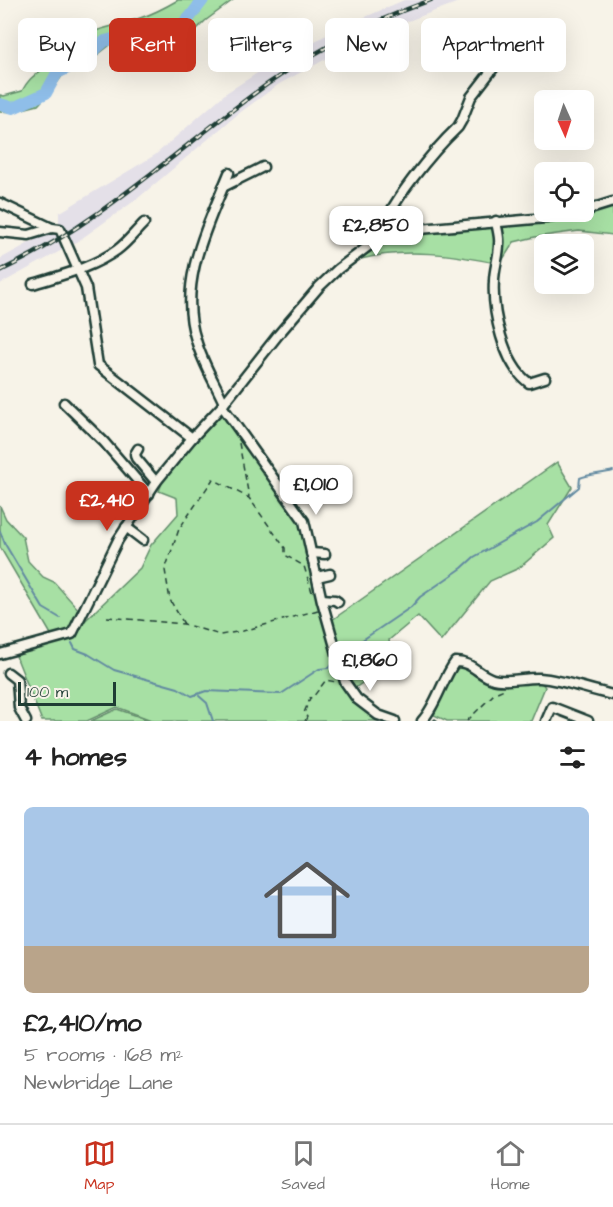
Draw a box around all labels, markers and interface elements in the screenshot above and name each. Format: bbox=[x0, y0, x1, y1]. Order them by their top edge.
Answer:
chip: Buy bbox=[18, 18, 97, 72]
chip: Rent bbox=[109, 18, 196, 72]
chip: Filters bbox=[208, 18, 313, 72]
chip: New bbox=[325, 18, 409, 72]
chip: Apartment bbox=[421, 18, 566, 72]
north arrow bbox=[534, 90, 594, 150]
map controls bbox=[534, 90, 594, 294]
button: locate bbox=[534, 162, 594, 222]
pin: £2,850 bbox=[327, 206, 425, 257]
text: £2,850 bbox=[343, 211, 409, 239]
button: layers bbox=[534, 234, 594, 294]
pin: £1,010 bbox=[267, 465, 365, 516]
text: £1,010 bbox=[294, 470, 338, 498]
pin: £2,410 bbox=[58, 481, 156, 532]
text: £2,410 bbox=[80, 486, 134, 514]
pin: £1,860 bbox=[321, 641, 419, 692]
text: £1,860 bbox=[342, 646, 398, 674]
scale bar bbox=[18, 679, 116, 706]
text: 100 m bbox=[27, 681, 68, 703]
text: 4 homes bbox=[24, 739, 127, 775]
icon: filters bbox=[556, 741, 589, 774]
icon: home bbox=[253, 846, 361, 954]
text: £2,410/mo bbox=[24, 1005, 142, 1041]
text: 5 rooms · 168 m² bbox=[24, 1041, 183, 1069]
text: Newbridge Lane bbox=[24, 1069, 173, 1097]
tab: Map bbox=[83, 1137, 116, 1195]
tab: Saved bbox=[281, 1137, 325, 1195]
tab: Home bbox=[490, 1137, 530, 1195]

